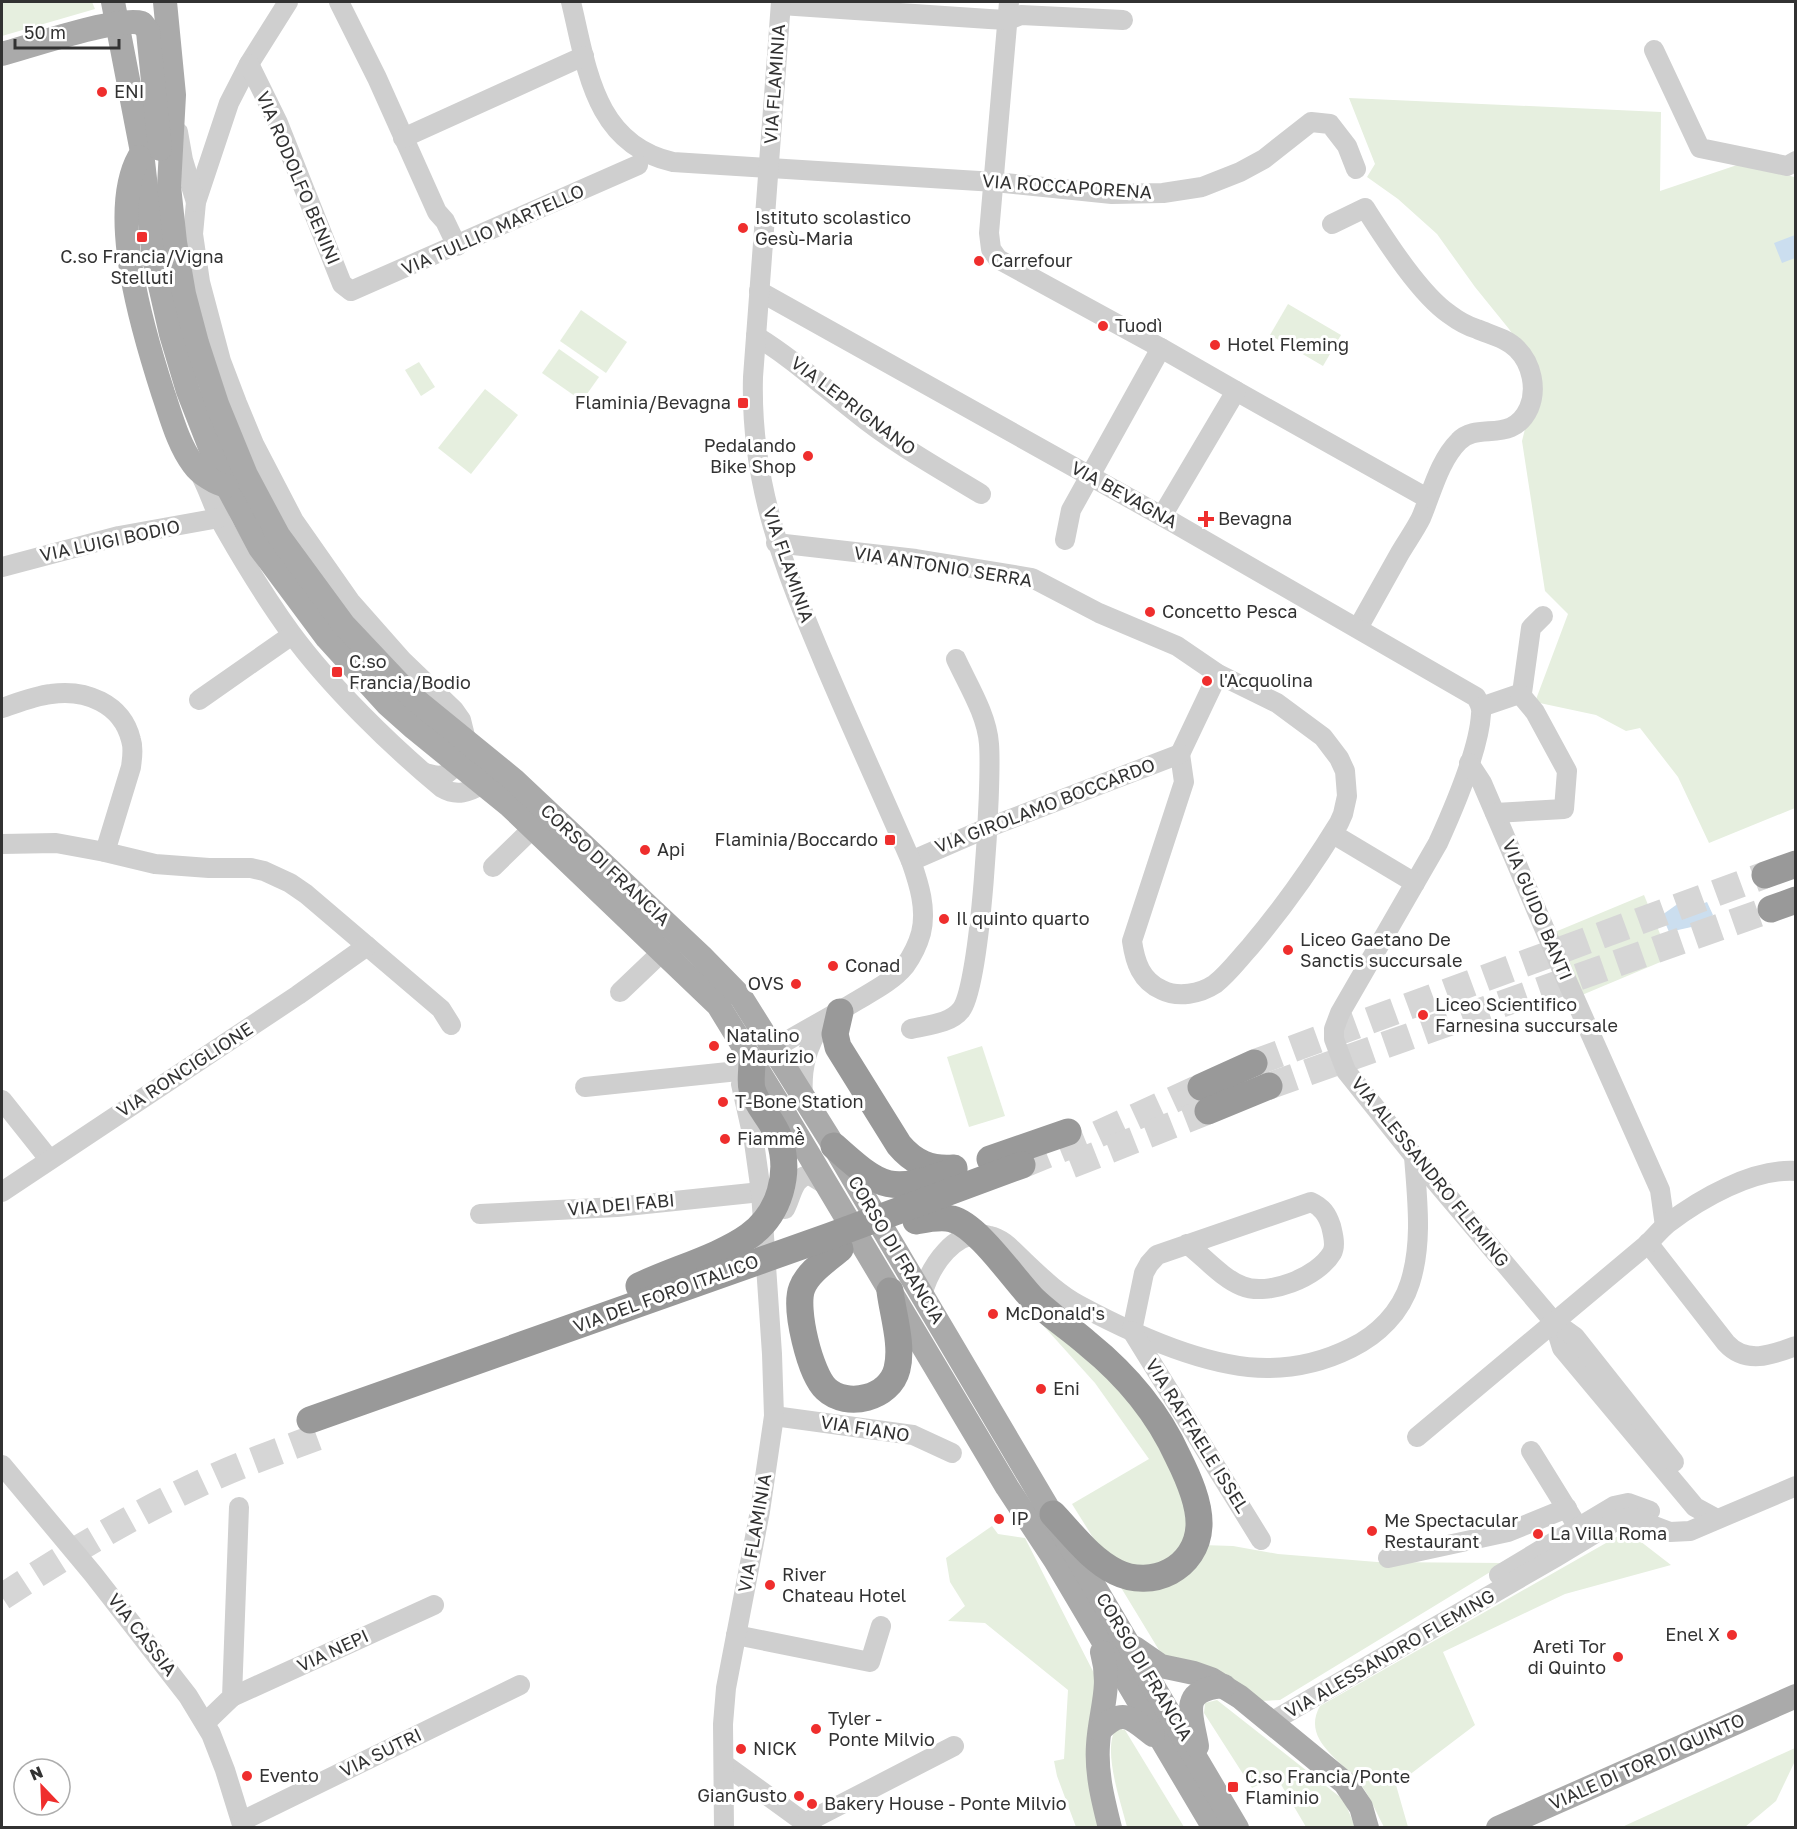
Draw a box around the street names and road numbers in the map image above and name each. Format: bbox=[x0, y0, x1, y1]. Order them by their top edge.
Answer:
street label: VIA FLAMINIA bbox=[759, 23, 789, 145]
street label: VIA RODOLFO BENINI bbox=[252, 88, 345, 268]
street label: VIA ROCCAPORENA bbox=[981, 169, 1153, 203]
street label: VIA TULLIO MARTELLO bbox=[398, 179, 587, 279]
street label: VIA LEPRIGNANO bbox=[787, 351, 920, 459]
street label: VIA BEVAGNA bbox=[1068, 456, 1181, 532]
street label: VIA FLAMINIA bbox=[759, 504, 819, 625]
street label: VIA LUIGI BODIO bbox=[38, 514, 182, 566]
street label: VIA ANTONIO SERRA bbox=[852, 541, 1034, 591]
street label: VIA GIROLAMO BOCCARDO bbox=[931, 753, 1158, 857]
street label: CORSO DI FRANCIA bbox=[537, 799, 675, 930]
street label: VIA GUIDO BANTI bbox=[1498, 836, 1577, 983]
street label: VIA RONCIGLIONE bbox=[112, 1017, 257, 1121]
street label: VIA ALESSANDRO FLEMING bbox=[1347, 1072, 1514, 1271]
street label: CORSO DI FRANCIA bbox=[844, 1172, 950, 1327]
street label: VIA DEI FABI bbox=[566, 1188, 675, 1220]
street label: VIA DEL FORO ITALICO bbox=[570, 1249, 761, 1337]
street label: VIA RAFFAELE ISSEL bbox=[1141, 1354, 1254, 1517]
street label: VIA FIANO bbox=[819, 1410, 911, 1446]
street label: VIA FLAMINIA bbox=[733, 1472, 775, 1594]
street label: VIA ALESSANDRO FLEMING bbox=[1281, 1584, 1498, 1722]
street label: VIA CASSIA bbox=[104, 1589, 182, 1680]
street label: CORSO DI FRANCIA bbox=[1092, 1589, 1198, 1744]
street label: VIA NEPI bbox=[293, 1624, 372, 1676]
street label: VIALE DI TOR DI QUINTO bbox=[1545, 1708, 1748, 1814]
street label: VIA SUTRI bbox=[336, 1723, 425, 1781]

